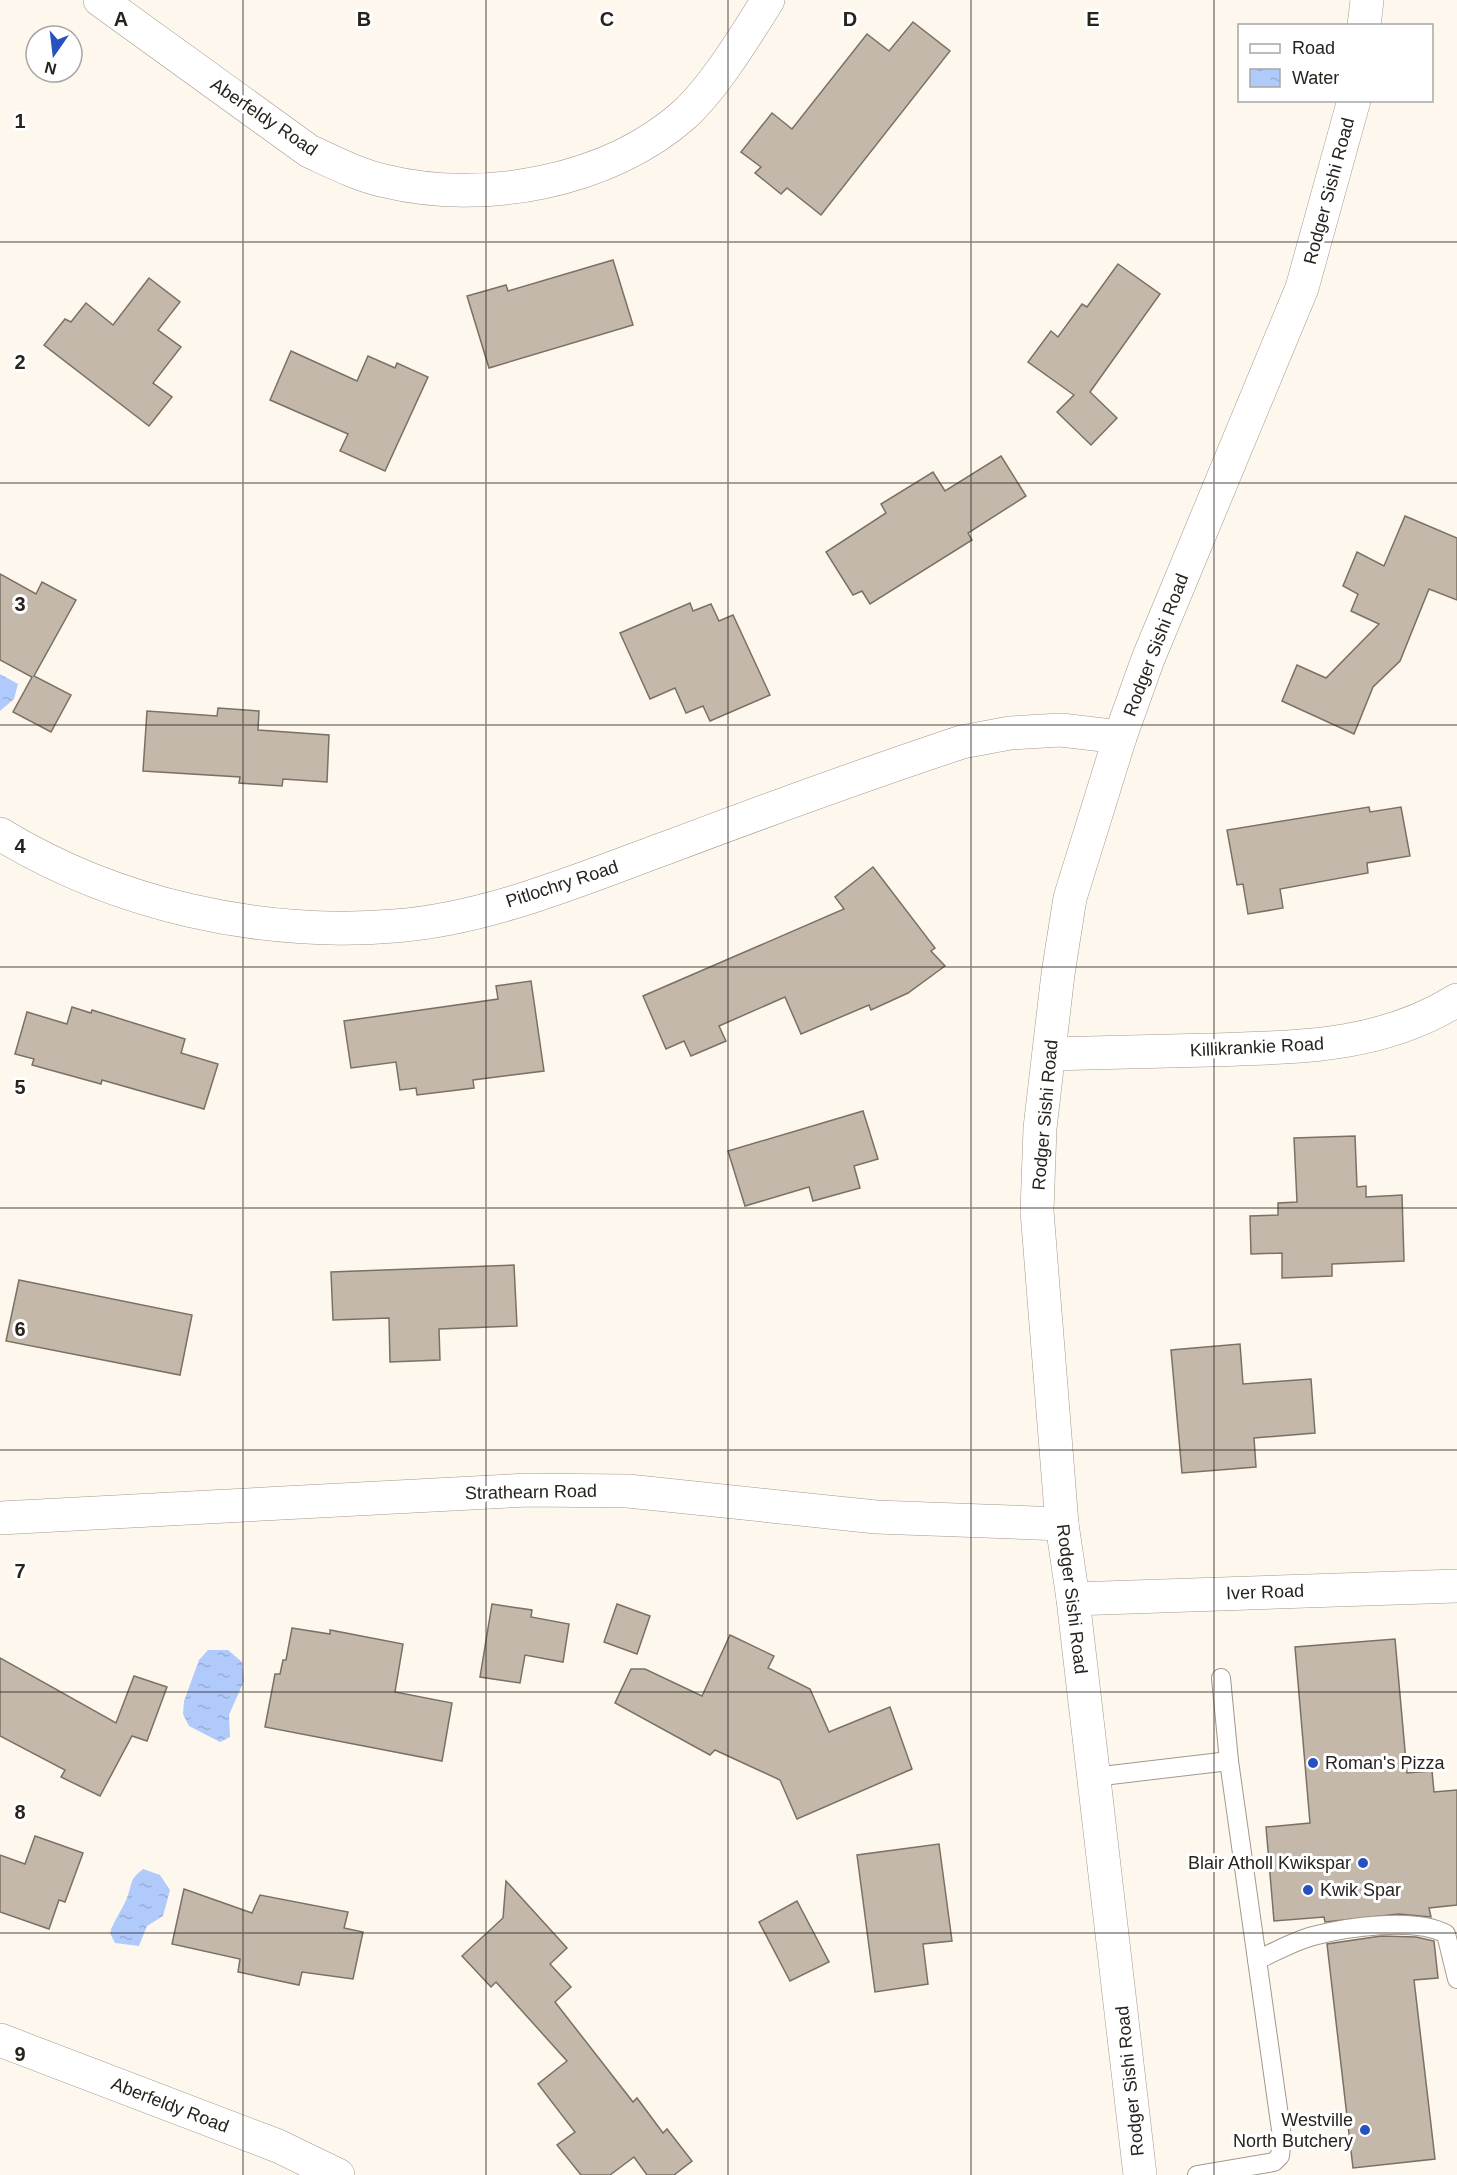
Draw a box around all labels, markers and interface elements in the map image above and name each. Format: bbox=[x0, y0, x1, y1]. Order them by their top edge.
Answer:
text: A bbox=[114, 8, 128, 30]
text: B bbox=[357, 8, 371, 30]
text: C bbox=[600, 8, 614, 30]
text: D bbox=[843, 8, 857, 30]
text: E bbox=[1086, 8, 1100, 30]
north arrow bbox=[24, 24, 84, 84]
legend bbox=[1238, 24, 1433, 102]
text: Road bbox=[1292, 38, 1335, 58]
text: N bbox=[43, 58, 58, 78]
text: Water bbox=[1292, 68, 1339, 88]
street label: Aberfeldy Road bbox=[207, 74, 321, 160]
text: 1 bbox=[14, 110, 26, 132]
street label: Rodger Sishi Road bbox=[1300, 115, 1358, 267]
text: 2 bbox=[14, 351, 26, 373]
street label: Rodger Sishi Road bbox=[1120, 571, 1192, 719]
text: 3 bbox=[14, 593, 26, 615]
text: 4 bbox=[14, 835, 26, 857]
street label: Pitlochry Road bbox=[503, 856, 621, 912]
street label: Killikrankie Road bbox=[1190, 1034, 1324, 1060]
street label: Rodger Sishi Road bbox=[1028, 1039, 1062, 1191]
text: 5 bbox=[14, 1076, 26, 1098]
text: 6 bbox=[14, 1318, 26, 1340]
street label: Strathearn Road bbox=[465, 1481, 597, 1503]
street label: Rodger Sishi Road bbox=[1053, 1523, 1091, 1675]
text: 7 bbox=[14, 1560, 26, 1582]
street label: Iver Road bbox=[1226, 1581, 1304, 1603]
place label: Roman's Pizza bbox=[1325, 1753, 1445, 1773]
marker: Roman's Pizza bbox=[1306, 1756, 1320, 1770]
text: 8 bbox=[14, 1801, 26, 1823]
place label: Blair Atholl Kwikspar bbox=[1188, 1853, 1351, 1873]
marker: Blair Atholl Kwikspar bbox=[1356, 1856, 1370, 1870]
place label: Kwik Spar bbox=[1320, 1880, 1401, 1900]
marker: Kwik Spar bbox=[1301, 1883, 1315, 1897]
street label: Rodger Sishi Road bbox=[1112, 2005, 1148, 2157]
text: 9 bbox=[14, 2043, 26, 2065]
street label: Aberfeldy Road bbox=[108, 2073, 232, 2137]
place label: Westville North Butchery bbox=[1233, 2110, 1353, 2151]
marker: Westville North Butchery bbox=[1358, 2123, 1372, 2137]

